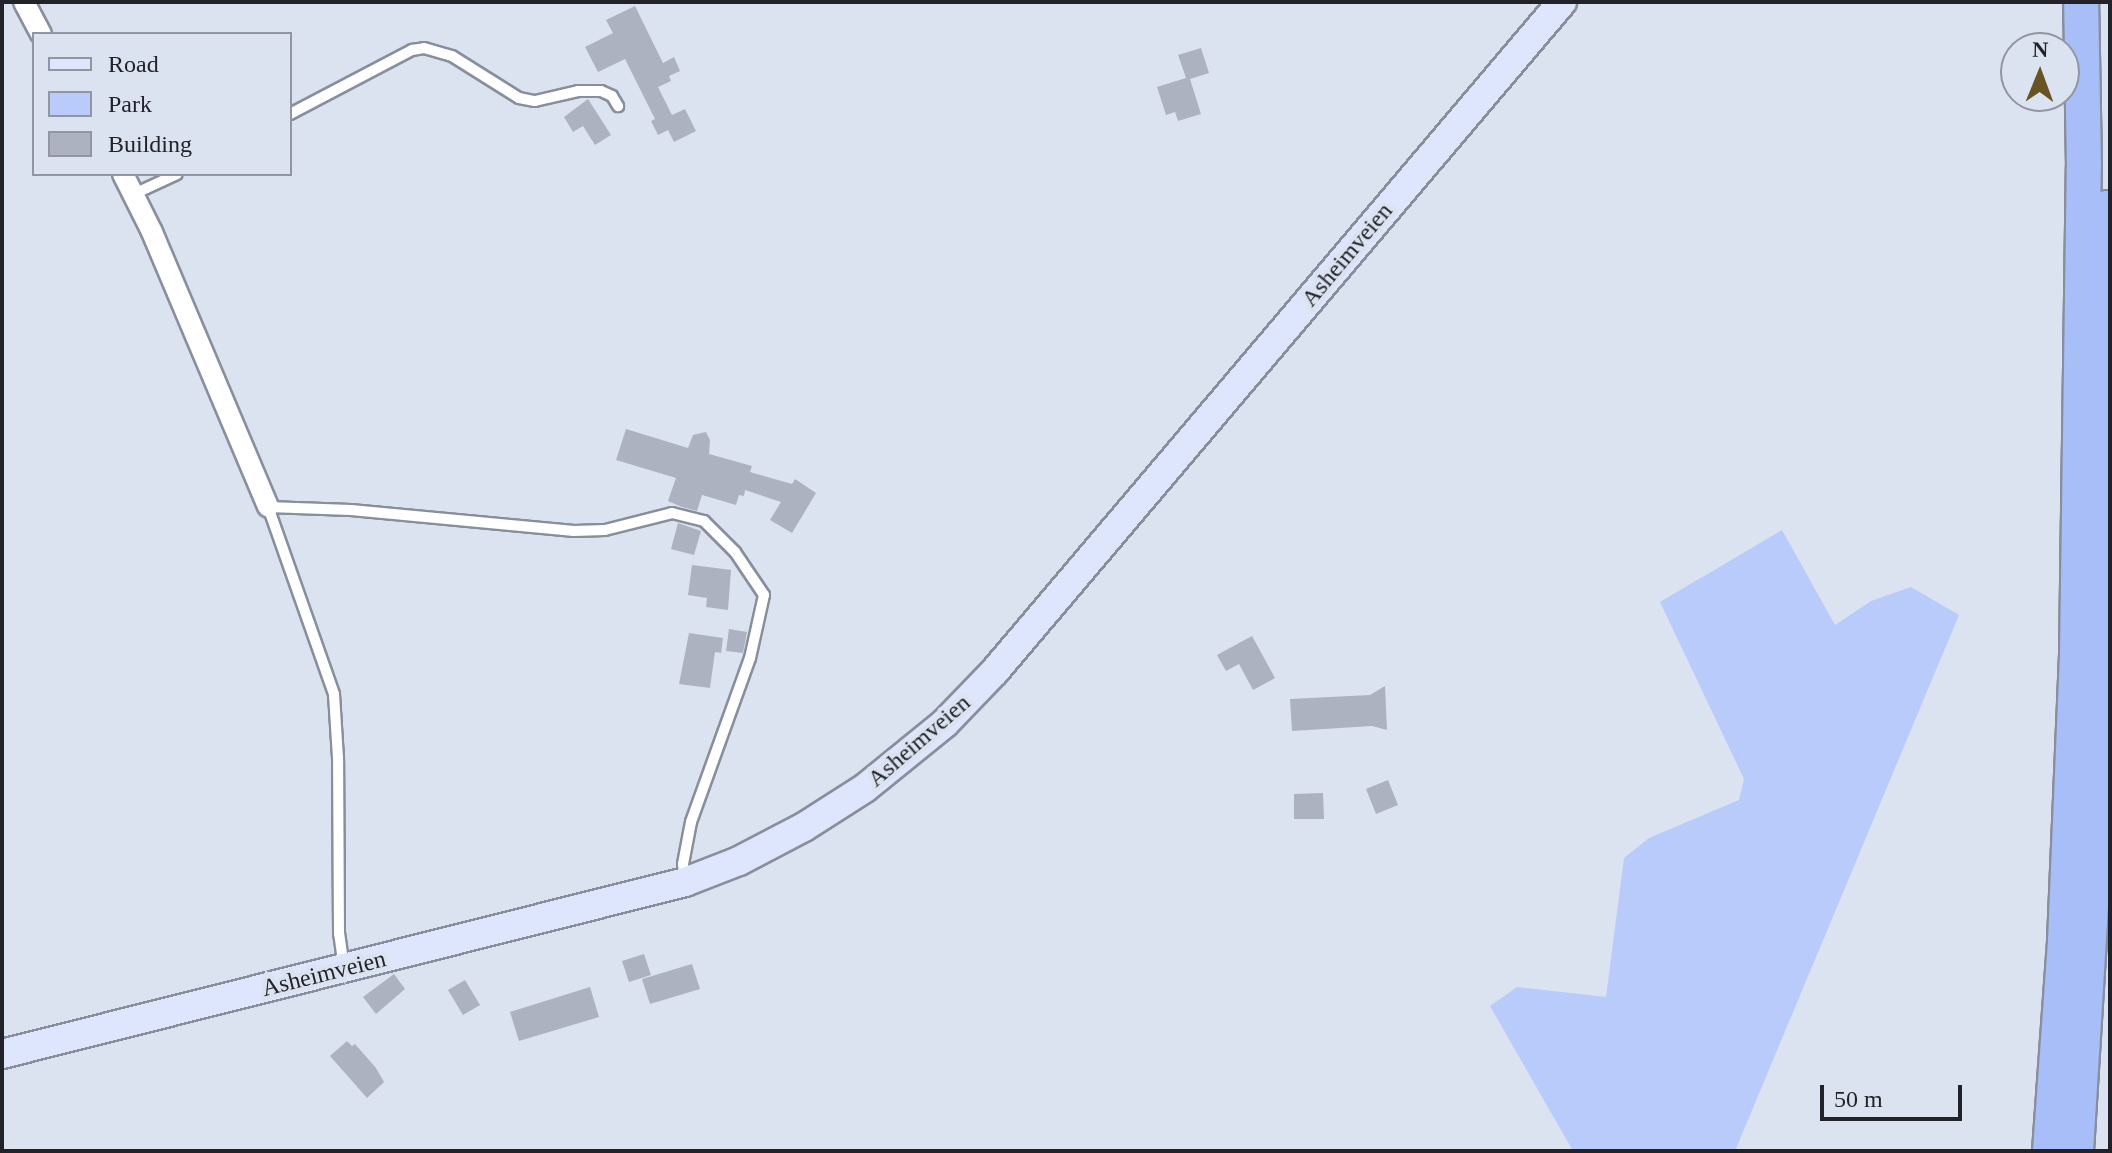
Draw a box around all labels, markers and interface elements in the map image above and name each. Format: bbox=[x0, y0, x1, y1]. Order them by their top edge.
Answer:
legend bbox=[32, 32, 292, 176]
north arrow bbox=[2000, 32, 2080, 112]
text: N bbox=[2032, 37, 2049, 62]
text: Road bbox=[108, 51, 159, 77]
text: Park bbox=[108, 91, 152, 117]
text: Building bbox=[108, 131, 192, 157]
street label: Asheimveien bbox=[1295, 197, 1399, 313]
street label: Asheimveien bbox=[862, 689, 976, 793]
street label: Asheimveien bbox=[259, 945, 389, 1003]
scale bar bbox=[1824, 1069, 1966, 1119]
text: 50 m bbox=[1834, 1086, 1883, 1112]

